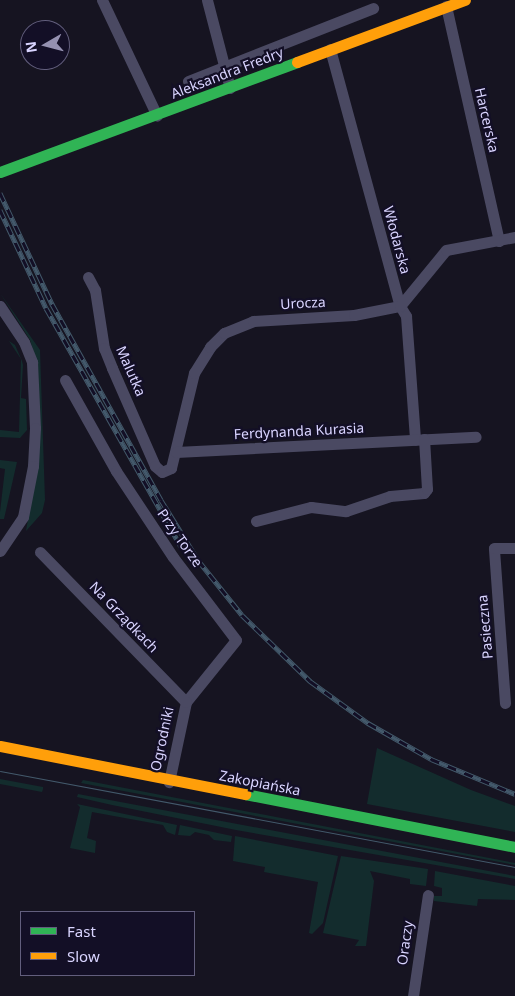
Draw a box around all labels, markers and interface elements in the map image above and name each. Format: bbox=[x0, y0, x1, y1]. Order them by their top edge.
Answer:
north arrow bbox=[20, 20, 70, 70]
text: N bbox=[20, 40, 41, 54]
street label: Aleksandra Fredry bbox=[168, 44, 286, 102]
street label: Harcerska bbox=[471, 86, 503, 154]
street label: Włodarska bbox=[380, 204, 414, 276]
street label: Urocza bbox=[280, 293, 326, 313]
street label: Malutka bbox=[113, 343, 149, 399]
street label: Ferdynanda Kurasia bbox=[233, 419, 365, 443]
street label: Przy Torze bbox=[154, 506, 206, 570]
street label: Na Grządkach bbox=[86, 578, 162, 656]
street label: Pasieczna bbox=[474, 594, 496, 660]
street label: Ogrodniki bbox=[147, 705, 177, 773]
street label: Zakopiańska bbox=[218, 767, 302, 799]
legend bbox=[20, 911, 195, 976]
street label: Oraczy bbox=[394, 920, 416, 966]
text: Fast bbox=[67, 921, 96, 941]
text: Slow bbox=[67, 946, 100, 966]

